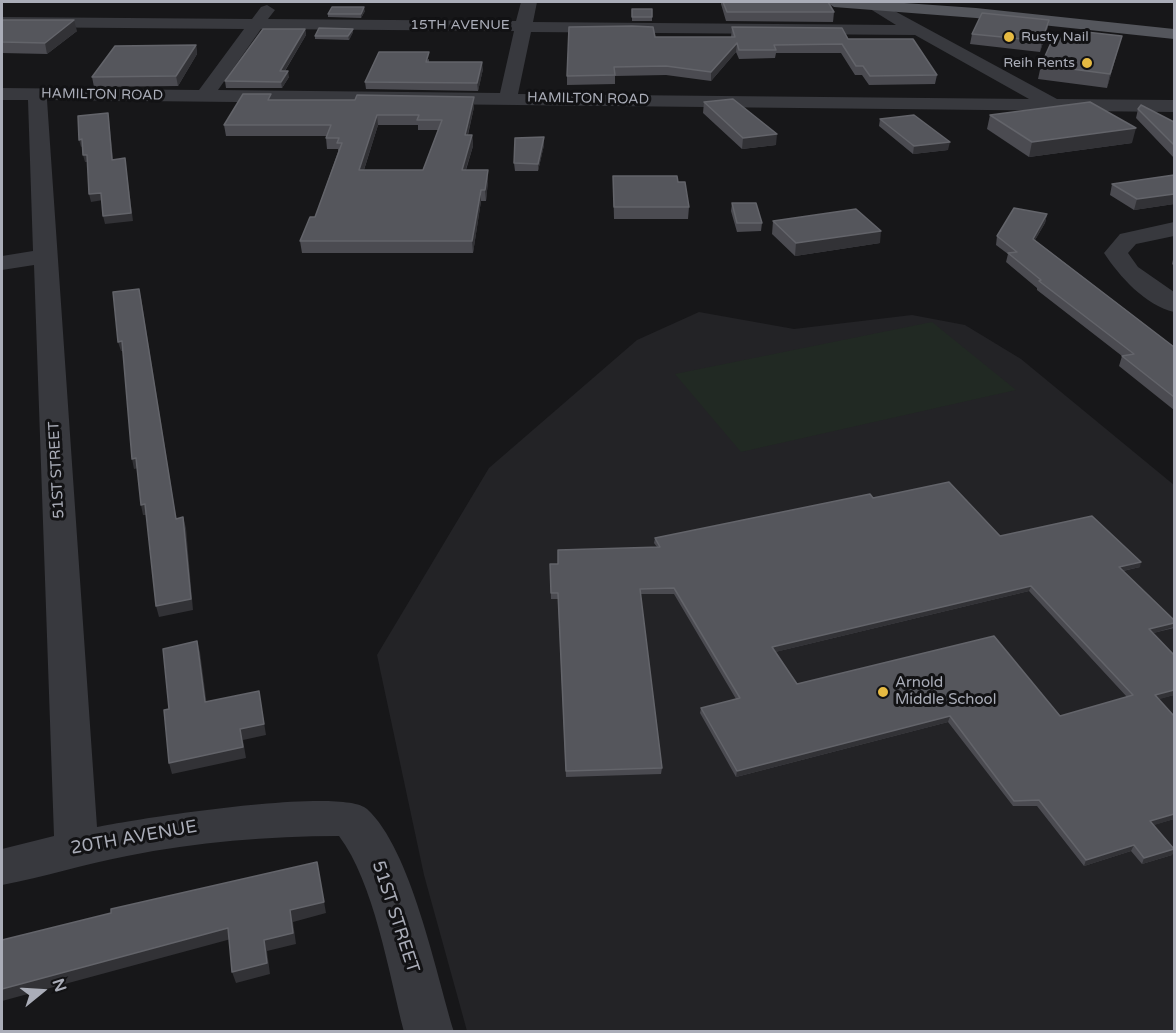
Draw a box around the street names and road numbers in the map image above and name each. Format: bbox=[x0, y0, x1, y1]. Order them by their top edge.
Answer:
street label: 15TH AVENUE bbox=[410, 17, 510, 33]
street label: HAMILTON ROAD bbox=[41, 86, 163, 104]
street label: HAMILTON ROAD bbox=[527, 90, 649, 108]
street label: 51ST STREET bbox=[45, 421, 69, 519]
street label: 20TH AVENUE bbox=[69, 816, 199, 860]
street label: 51ST STREET bbox=[367, 858, 423, 976]

